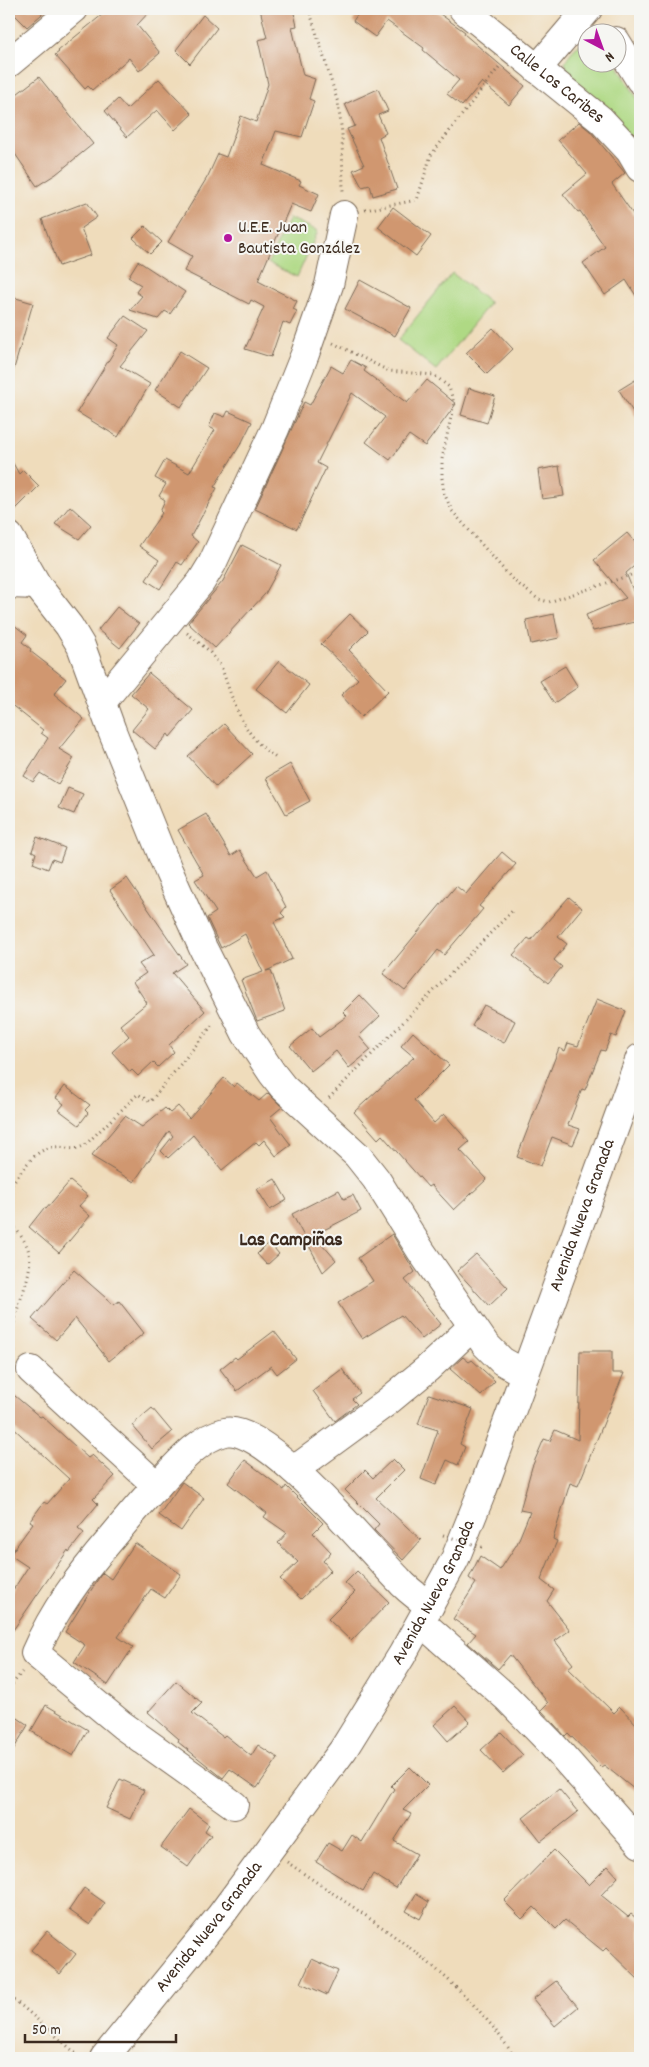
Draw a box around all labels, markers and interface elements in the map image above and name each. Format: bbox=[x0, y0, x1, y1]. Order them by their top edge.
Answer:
north arrow bbox=[576, 22, 626, 72]
street label: Calle Los Caribes bbox=[504, 38, 609, 130]
text: N bbox=[600, 46, 618, 66]
place label: U.E.E. Juan Bautista González bbox=[238, 216, 360, 262]
marker: U.E.E. Juan Bautista González bbox=[222, 232, 234, 244]
street label: Avenida Nueva Granada bbox=[543, 1135, 622, 1295]
district label: Las Campiñas bbox=[239, 1227, 343, 1255]
street label: Avenida Nueva Granada bbox=[386, 1516, 482, 1670]
street label: Avenida Nueva Granada bbox=[150, 1856, 269, 1998]
scale bar bbox=[25, 2012, 176, 2044]
text: 50 m bbox=[32, 2020, 61, 2042]

